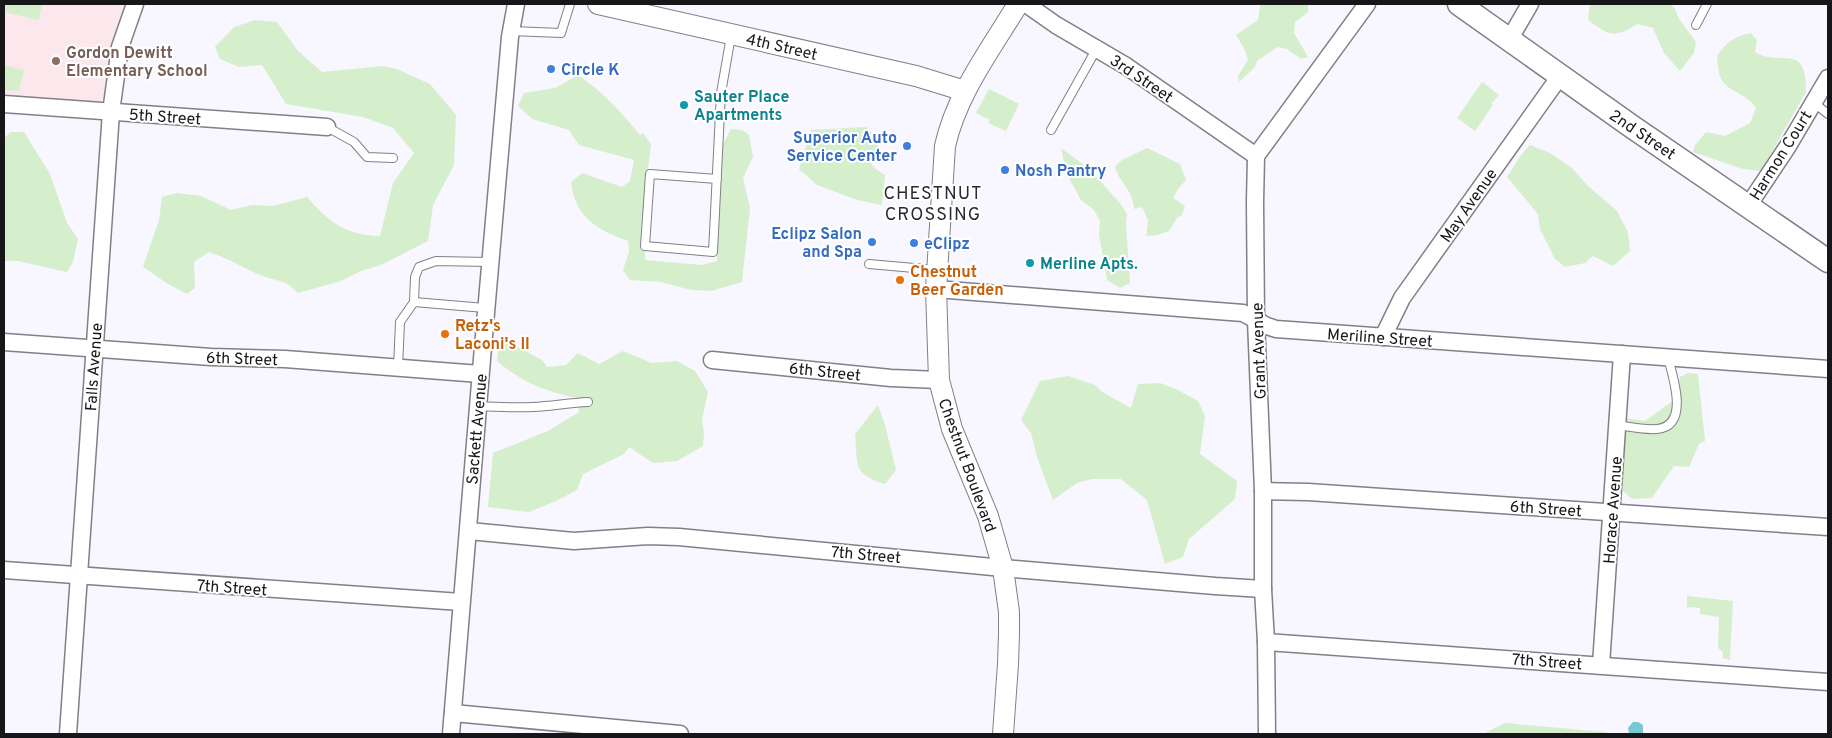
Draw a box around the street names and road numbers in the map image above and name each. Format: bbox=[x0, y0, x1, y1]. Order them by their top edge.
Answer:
street label: 4th Street bbox=[744, 30, 819, 66]
street label: 3rd Street bbox=[1105, 51, 1176, 108]
street label: 5th Street bbox=[128, 105, 202, 130]
street label: 2nd Street bbox=[1605, 106, 1679, 165]
street label: Harmon Court bbox=[1746, 108, 1817, 205]
street label: May Avenue bbox=[1437, 165, 1502, 247]
street label: Grant Avenue bbox=[1248, 302, 1272, 400]
street label: Falls Avenue bbox=[82, 322, 108, 412]
street label: Meriline Street bbox=[1326, 325, 1433, 353]
street label: 6th Street bbox=[206, 349, 278, 371]
street label: 6th Street bbox=[788, 359, 862, 387]
street label: Sackett Avenue bbox=[463, 373, 493, 485]
street label: Chestnut Boulevard bbox=[933, 396, 1000, 535]
street label: Horace Avenue bbox=[1600, 456, 1628, 565]
street label: 6th Street bbox=[1509, 498, 1583, 522]
street label: 7th Street bbox=[830, 543, 902, 569]
street label: 7th Street bbox=[196, 577, 268, 601]
street label: 7th Street bbox=[1511, 651, 1583, 675]

